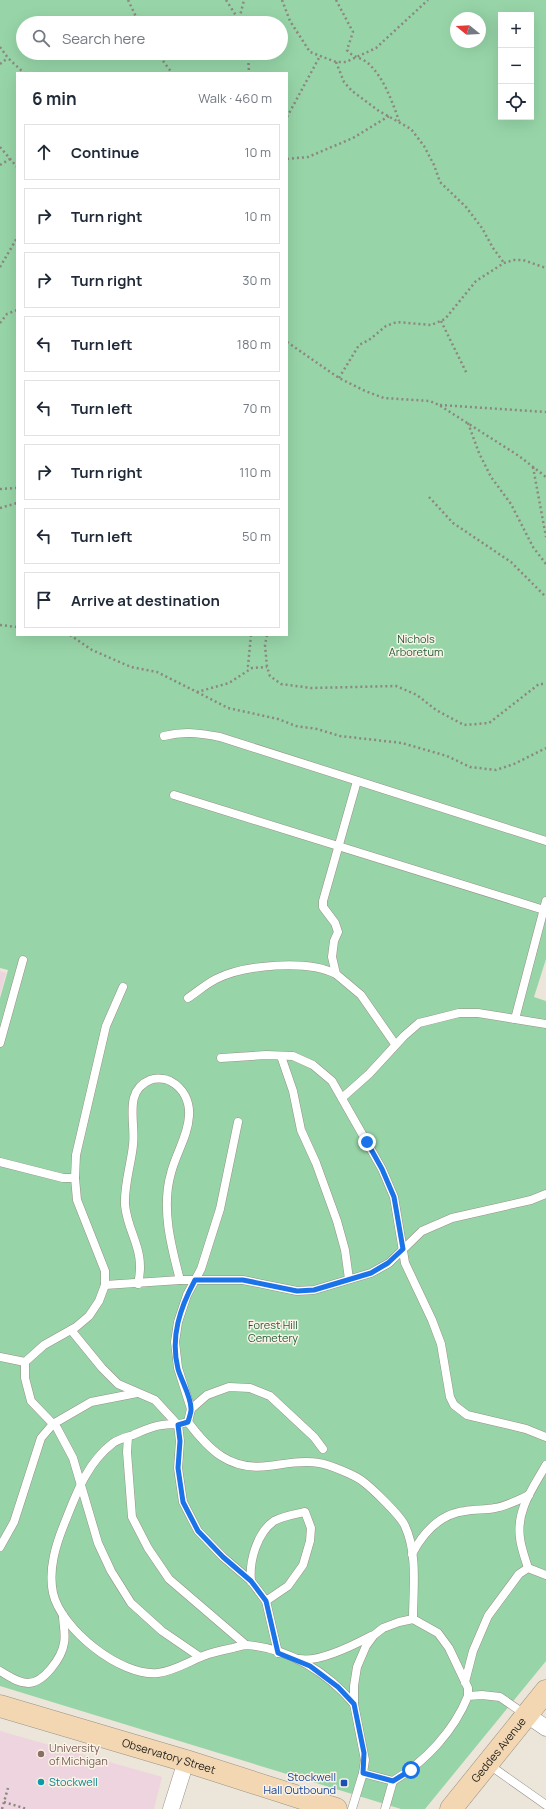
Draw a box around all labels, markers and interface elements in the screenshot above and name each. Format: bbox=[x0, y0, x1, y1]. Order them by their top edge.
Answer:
north arrow bbox=[450, 12, 486, 48]
map controls bbox=[498, 12, 534, 120]
button: + bbox=[498, 12, 534, 48]
search box bbox=[16, 16, 288, 60]
icon: search bbox=[30, 27, 52, 49]
text: Search here bbox=[62, 28, 145, 49]
button: − bbox=[498, 48, 534, 84]
button: locate bbox=[498, 84, 534, 120]
text: 6 min bbox=[32, 87, 77, 110]
text: Walk · 460 m bbox=[198, 89, 272, 107]
icon: ahead bbox=[33, 141, 55, 163]
text: Continue bbox=[71, 142, 139, 163]
text: 10 m bbox=[244, 143, 271, 161]
icon: right bbox=[33, 205, 55, 227]
text: Turn right bbox=[71, 206, 142, 227]
text: 10 m bbox=[244, 207, 271, 225]
icon: right bbox=[33, 269, 55, 291]
text: Turn right bbox=[71, 270, 142, 291]
text: 30 m bbox=[242, 271, 271, 289]
icon: left bbox=[33, 333, 55, 355]
text: Turn left bbox=[71, 334, 133, 355]
text: 180 m bbox=[237, 335, 271, 353]
icon: left bbox=[33, 397, 55, 419]
text: Turn left bbox=[71, 398, 133, 419]
text: 70 m bbox=[243, 399, 271, 417]
icon: right bbox=[33, 461, 55, 483]
text: Turn right bbox=[71, 462, 142, 483]
text: 110 m bbox=[239, 463, 271, 481]
icon: left bbox=[33, 525, 55, 547]
text: Turn left bbox=[71, 526, 133, 547]
text: 50 m bbox=[242, 527, 271, 545]
icon: arrive bbox=[33, 589, 55, 611]
text: Arrive at destination bbox=[71, 590, 220, 611]
park label: Nichols Arboretum bbox=[389, 631, 443, 659]
route end bbox=[358, 1133, 376, 1151]
park label: Forest Hill Cemetery bbox=[248, 1317, 298, 1345]
street label: Geddes Avenue bbox=[468, 1713, 529, 1785]
street label: Observatory Street bbox=[120, 1734, 218, 1777]
place label: University of Michigan bbox=[49, 1740, 108, 1768]
marker: University of Michigan bbox=[36, 1749, 46, 1759]
route start bbox=[402, 1761, 420, 1779]
place label: Stockwell Hall Outbound bbox=[264, 1769, 336, 1797]
place label: Stockwell bbox=[49, 1774, 98, 1789]
marker: Stockwell bbox=[36, 1777, 46, 1787]
marker: Stockwell Hall Outbound bbox=[339, 1778, 349, 1788]

